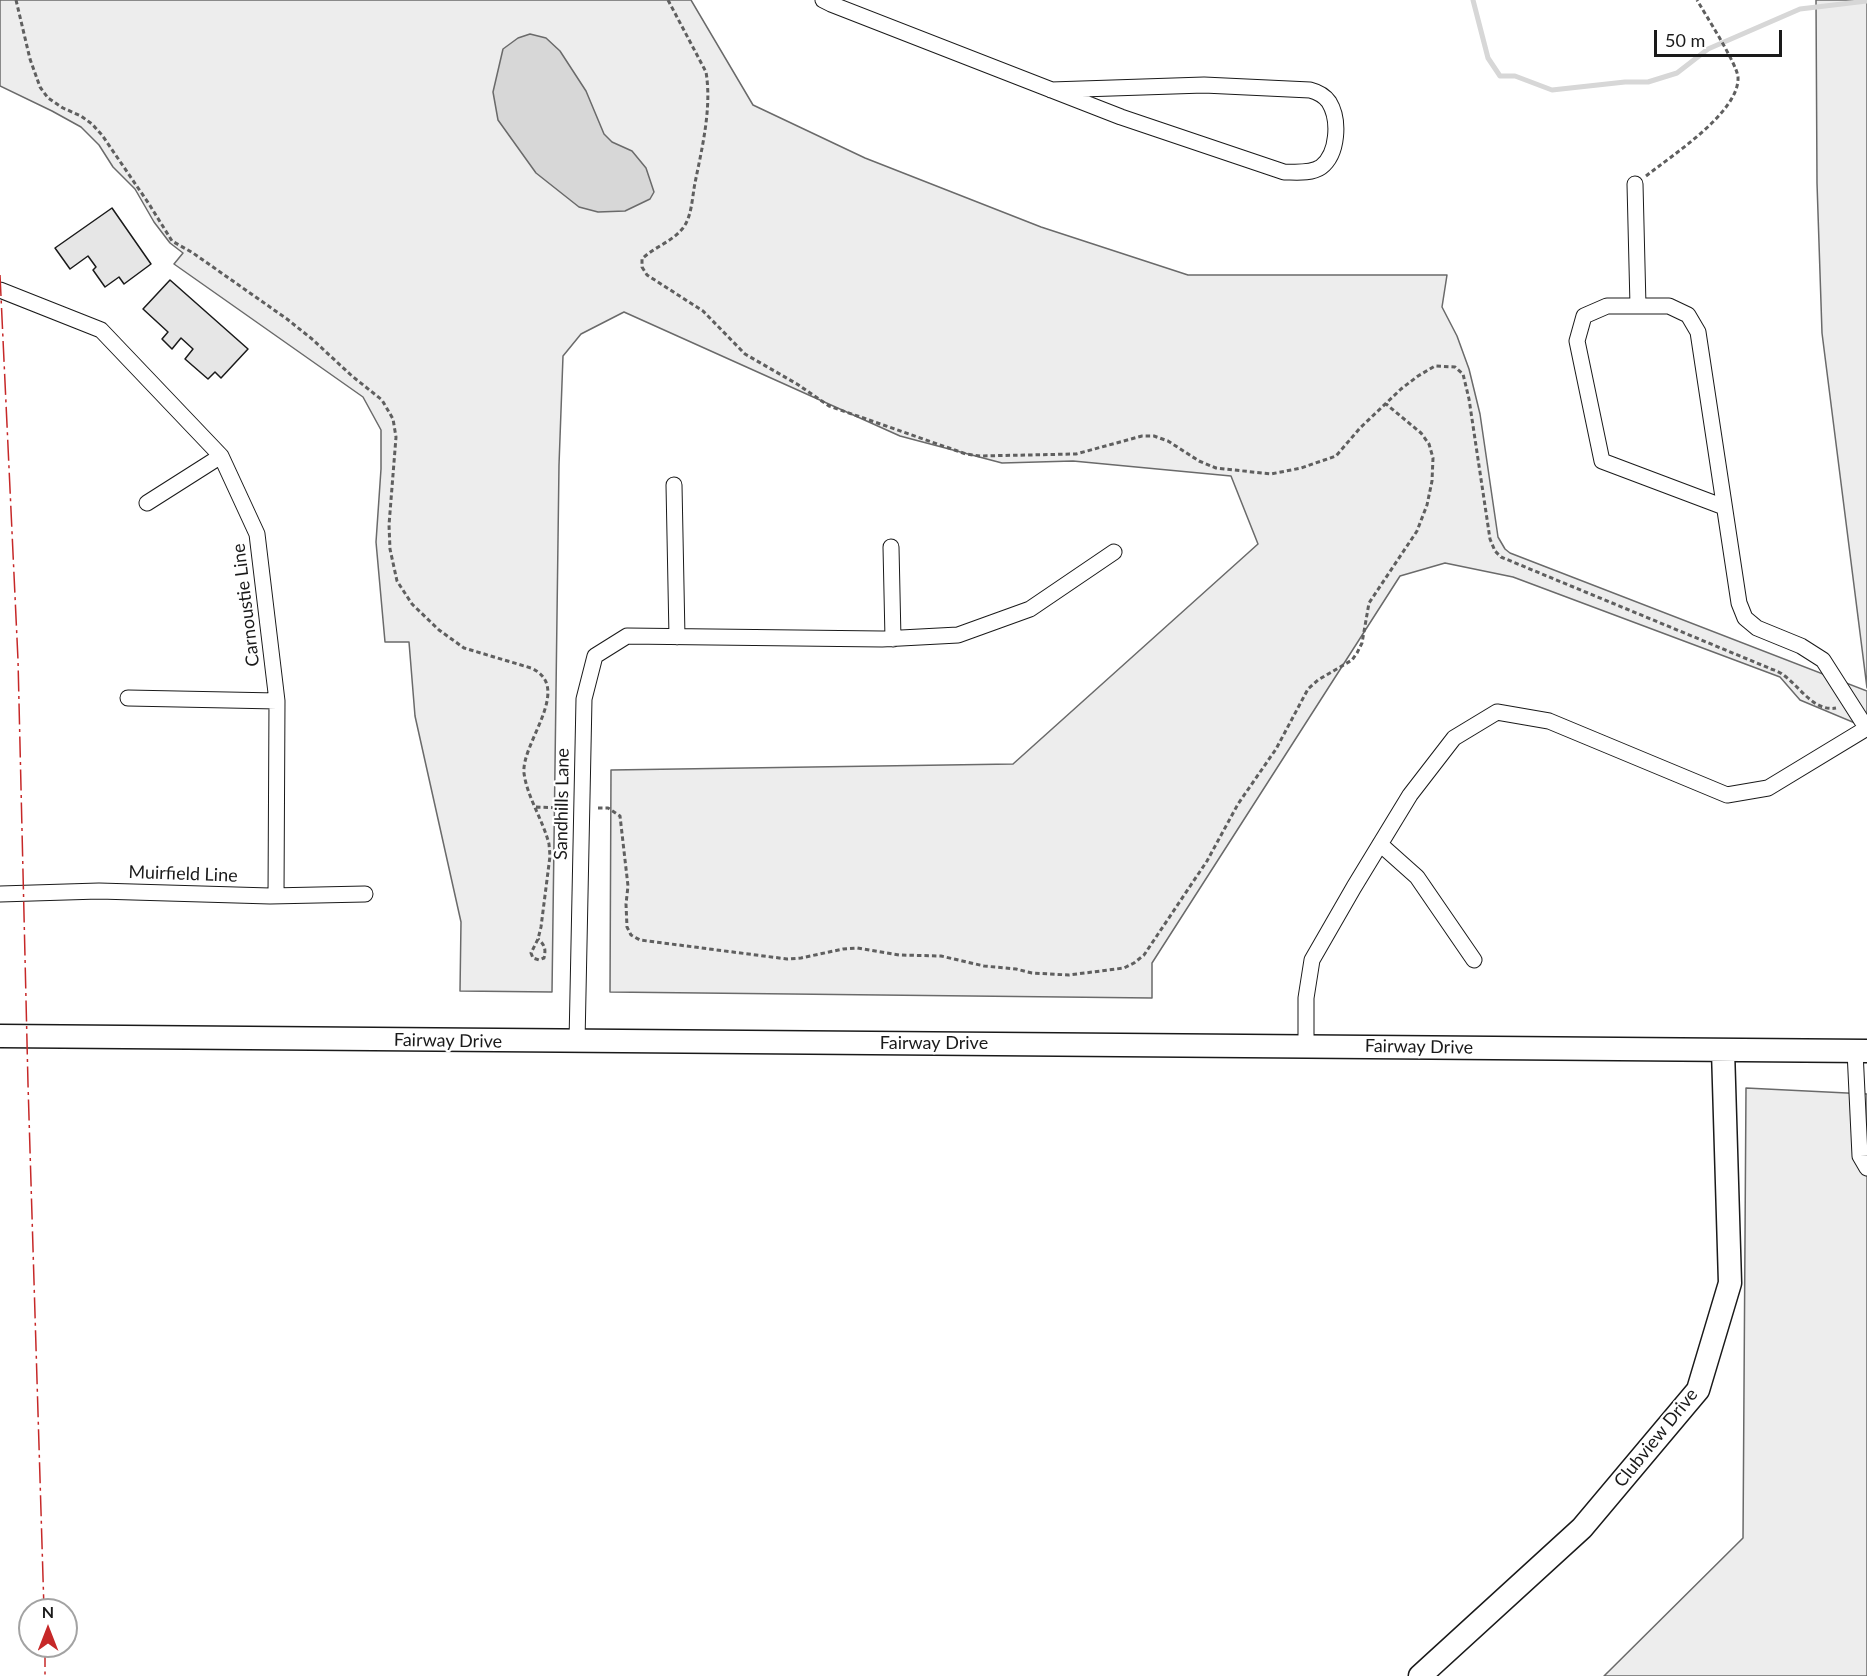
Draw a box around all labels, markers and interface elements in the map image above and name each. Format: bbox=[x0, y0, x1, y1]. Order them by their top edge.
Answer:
scale bar bbox=[1657, 18, 1784, 56]
text: 50 m bbox=[1665, 29, 1705, 51]
street label: Carnoustie Line bbox=[228, 542, 264, 668]
street label: Sandhills Lane bbox=[550, 748, 574, 860]
street label: Muirfield Line bbox=[128, 861, 238, 887]
street label: Fairway Drive bbox=[394, 1029, 502, 1053]
street label: Fairway Drive bbox=[880, 1032, 988, 1054]
street label: Fairway Drive bbox=[1365, 1035, 1473, 1059]
street label: Clubview Drive bbox=[1610, 1384, 1702, 1492]
north arrow bbox=[18, 1598, 78, 1658]
text: N bbox=[42, 1602, 54, 1621]

